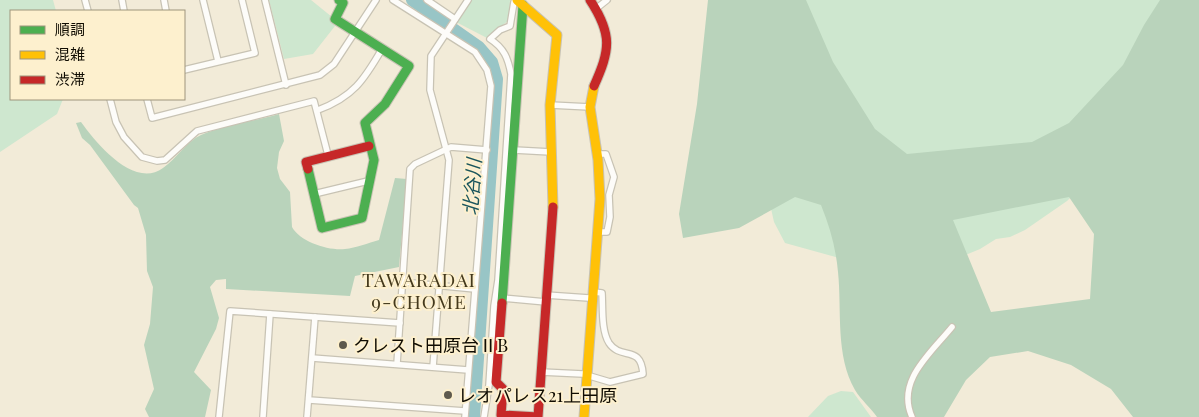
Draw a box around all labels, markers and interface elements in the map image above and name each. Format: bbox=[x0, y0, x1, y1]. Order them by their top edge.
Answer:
legend bbox=[10, 10, 185, 100]
text: 順調 bbox=[55, 19, 85, 39]
text: 混雑 bbox=[55, 44, 85, 64]
text: 渋滞 bbox=[55, 69, 85, 89]
water label: 北谷川 bbox=[456, 156, 486, 216]
district label: TAWARADAI 9-CHOME bbox=[362, 266, 476, 314]
place label: クレスト田原台ⅡB bbox=[353, 333, 508, 357]
marker: クレスト田原台ⅡB bbox=[337, 339, 349, 351]
place label: レオパレス21上田原 bbox=[458, 383, 617, 407]
marker: レオパレス21上田原 bbox=[442, 389, 454, 401]

